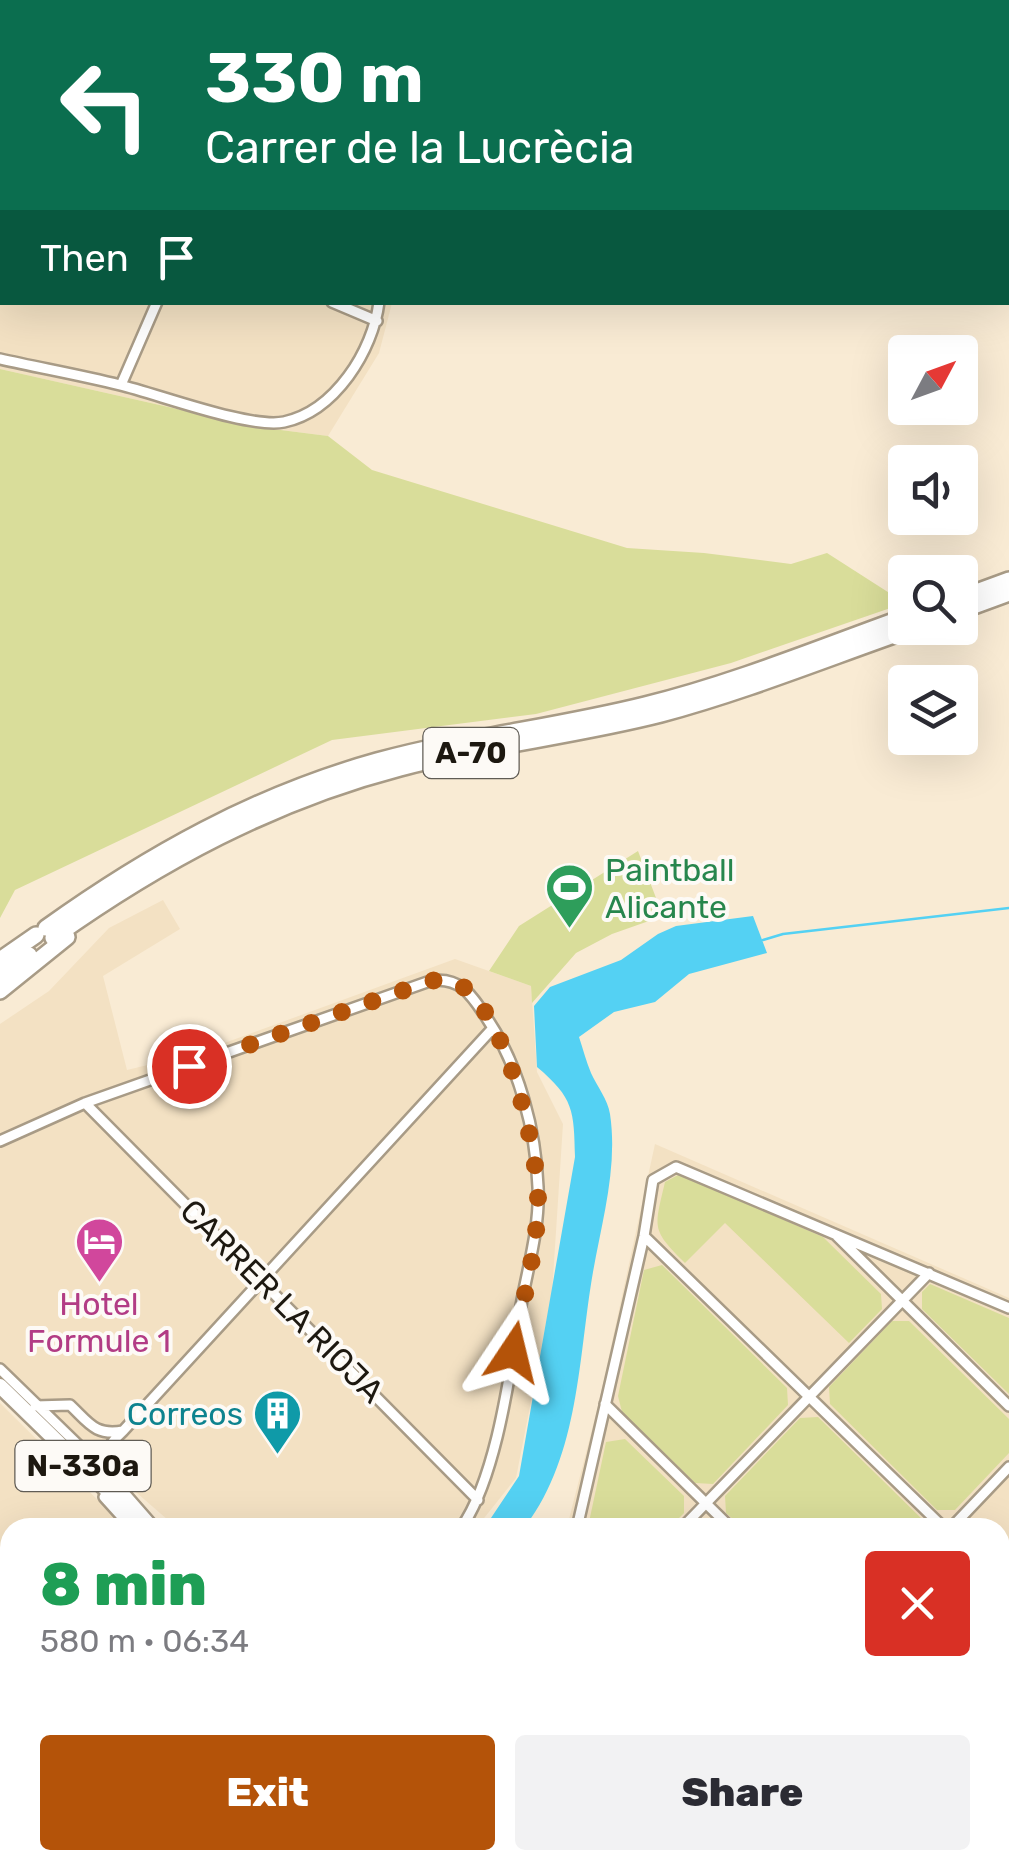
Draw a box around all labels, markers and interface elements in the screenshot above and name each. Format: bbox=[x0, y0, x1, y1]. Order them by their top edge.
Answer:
text: 330 m bbox=[205, 37, 424, 120]
icon: left bbox=[40, 40, 170, 170]
text: Carrer de la Lucrècia bbox=[205, 121, 635, 174]
icon: arrive bbox=[149, 230, 204, 285]
text: Then bbox=[40, 235, 129, 281]
north arrow bbox=[888, 335, 978, 425]
map controls bbox=[888, 335, 978, 755]
button: sound bbox=[888, 445, 978, 535]
button: search bbox=[888, 555, 978, 645]
button: layers bbox=[888, 665, 978, 755]
road number: A-70 bbox=[424, 728, 518, 778]
place label: Paintball Alicante bbox=[605, 851, 735, 926]
sports icon: Paintball Alicante bbox=[544, 862, 596, 930]
pin bbox=[147, 1024, 232, 1109]
icon: arrive bbox=[162, 1039, 217, 1094]
street label: CARRER LA RIOJA bbox=[172, 1191, 392, 1411]
hotel icon: Hotel Formule 1 bbox=[73, 1216, 125, 1284]
place label: Hotel Formule 1 bbox=[27, 1285, 171, 1360]
position arrow bbox=[461, 1300, 565, 1404]
building icon: Correos bbox=[252, 1388, 304, 1456]
place label: Correos bbox=[127, 1395, 243, 1433]
road number: N-330a bbox=[16, 1441, 150, 1491]
text: 8 min bbox=[40, 1549, 207, 1620]
button: close bbox=[865, 1551, 970, 1656]
text: 580 m · 06:34 bbox=[40, 1622, 249, 1660]
button: Exit bbox=[40, 1735, 495, 1850]
button: Share bbox=[515, 1735, 970, 1850]

